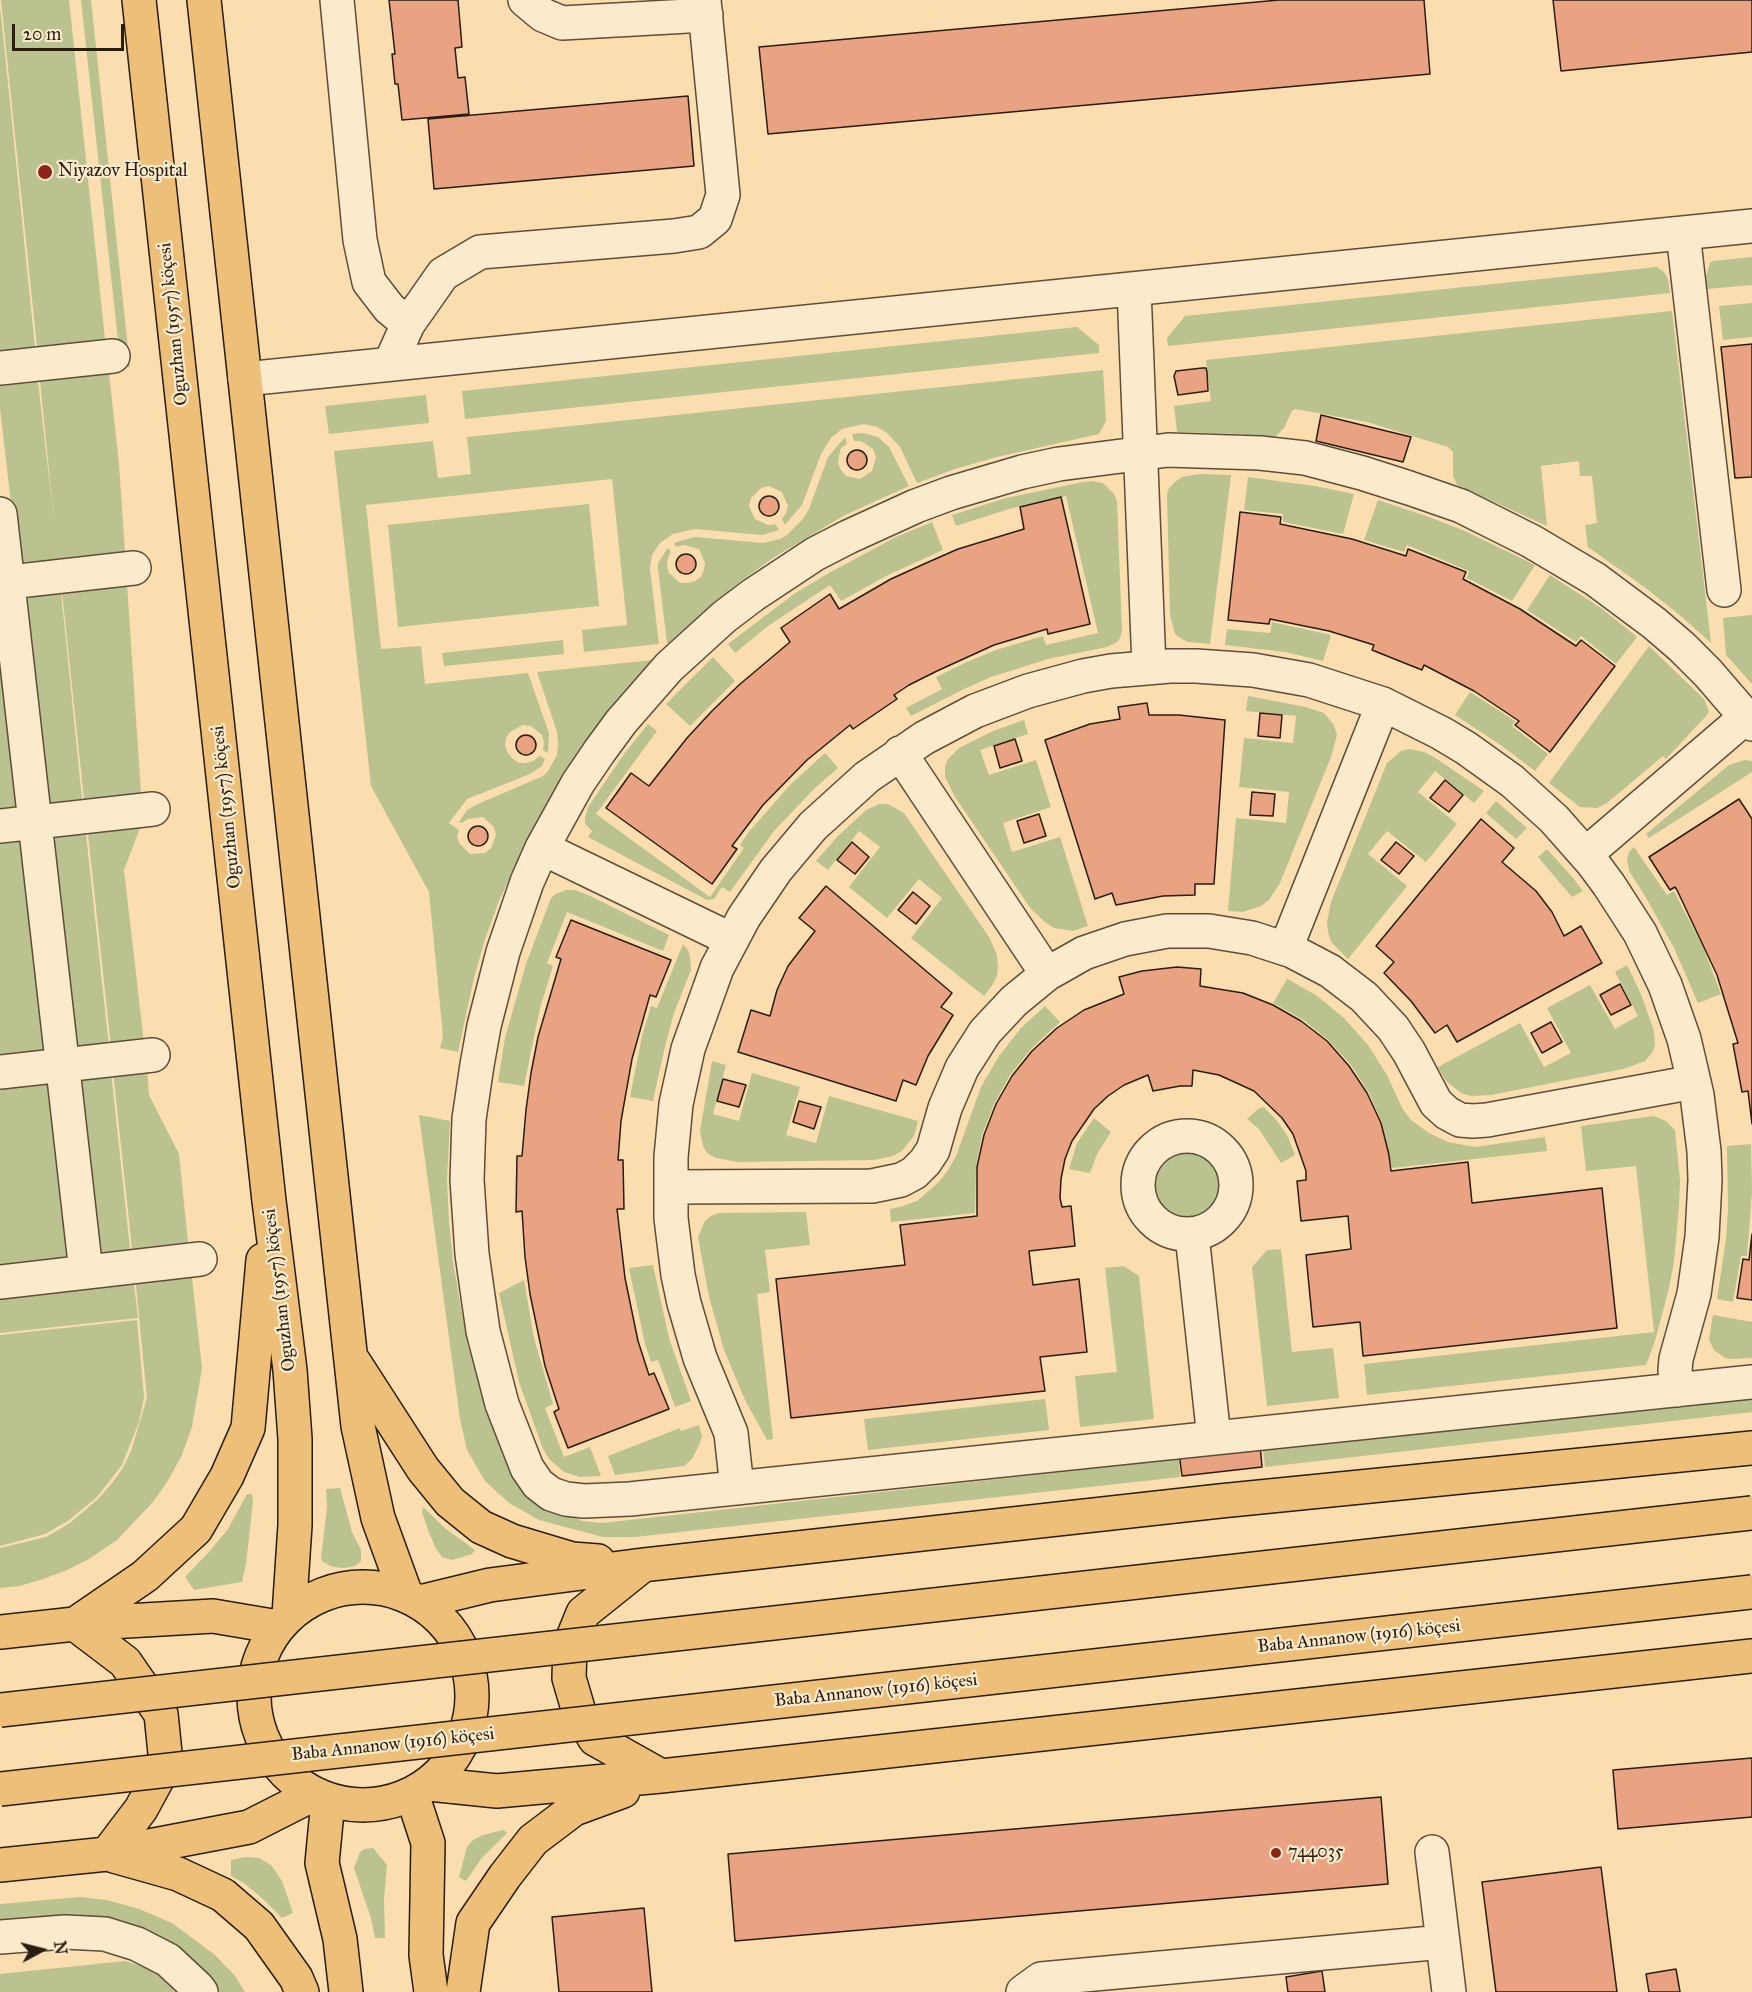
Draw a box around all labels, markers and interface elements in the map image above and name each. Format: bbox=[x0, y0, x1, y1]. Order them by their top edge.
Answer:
scale bar bbox=[15, 12, 128, 50]
text: 20 m bbox=[23, 23, 61, 45]
place label: Niyazov Hospital bbox=[58, 161, 188, 183]
marker: Niyazov Hospital bbox=[36, 163, 54, 181]
street label: Oguzhan (1957) köçesi bbox=[155, 241, 193, 407]
street label: Oguzhan (1957) köçesi bbox=[208, 724, 246, 890]
street label: Oguzhan (1957) köçesi bbox=[259, 1207, 301, 1373]
street label: Baba Annanow (1916) köçesi bbox=[1256, 1616, 1462, 1658]
street label: Baba Annanow (1916) köçesi bbox=[773, 1670, 979, 1712]
street label: Baba Annanow (1916) köçesi bbox=[290, 1724, 496, 1766]
place label: 744035 bbox=[1288, 1842, 1343, 1864]
marker: 744035 bbox=[1269, 1846, 1283, 1860]
north arrow bbox=[12, 1920, 72, 1980]
text: N bbox=[50, 1940, 71, 1956]

